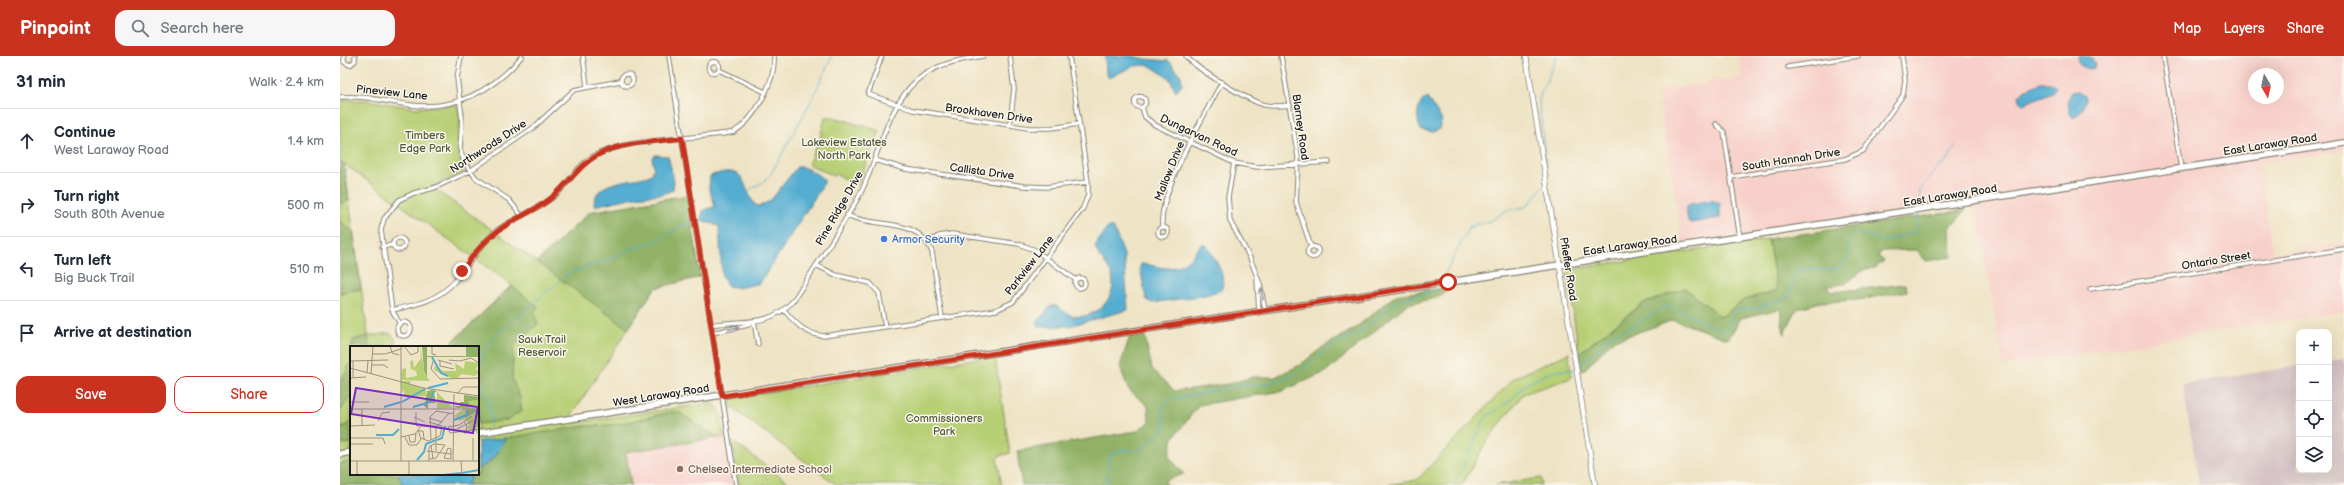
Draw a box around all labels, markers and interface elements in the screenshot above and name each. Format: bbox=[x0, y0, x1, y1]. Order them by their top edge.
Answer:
search box bbox=[115, 10, 395, 46]
text: Pinpoint bbox=[20, 17, 91, 40]
icon: search bbox=[129, 17, 151, 39]
text: Search here bbox=[161, 19, 244, 38]
text: Map bbox=[2173, 20, 2201, 37]
text: Layers bbox=[2223, 20, 2265, 37]
text: Share bbox=[2287, 20, 2324, 37]
north arrow bbox=[2248, 68, 2284, 104]
text: 31 min bbox=[16, 72, 66, 92]
text: Walk · 2.4 km bbox=[249, 74, 324, 90]
street label: Pineview Lane bbox=[356, 82, 429, 103]
street label: Blarney Road bbox=[1289, 93, 1312, 161]
street label: Brookhaven Drive bbox=[944, 101, 1034, 126]
street label: Dungarvan Road bbox=[1158, 112, 1240, 159]
street label: Northwoods Drive bbox=[448, 117, 529, 176]
text: Continue bbox=[54, 123, 116, 142]
park label: Timbers Edge Park bbox=[399, 129, 451, 155]
icon: ahead bbox=[16, 130, 38, 152]
street label: East Laraway Road bbox=[2222, 131, 2318, 158]
text: 1.4 km bbox=[288, 133, 324, 149]
park label: Lakeview Estates North Park bbox=[801, 136, 887, 162]
street label: Mallow Drive bbox=[1152, 139, 1187, 203]
text: West Laraway Road bbox=[54, 142, 169, 158]
street label: South Hannah Drive bbox=[1741, 145, 1842, 174]
street label: Callista Drive bbox=[949, 161, 1016, 183]
street label: Pine Ridge Drive bbox=[813, 168, 866, 248]
street label: East Laraway Road bbox=[1902, 182, 1998, 209]
text: Turn right bbox=[54, 187, 119, 206]
icon: right bbox=[16, 194, 38, 216]
text: 500 m bbox=[287, 197, 324, 213]
text: South 80th Avenue bbox=[54, 206, 165, 222]
street label: East Laraway Road bbox=[1582, 232, 1678, 259]
place label: Armor Security bbox=[892, 233, 965, 246]
street label: Parkview Lane bbox=[1002, 233, 1057, 298]
marker: Armor Security bbox=[879, 234, 889, 244]
street label: Pfieffer Road bbox=[1557, 236, 1580, 302]
street label: Ontario Street bbox=[2181, 249, 2252, 272]
text: Turn left bbox=[54, 251, 111, 270]
icon: left bbox=[16, 258, 38, 280]
text: 510 m bbox=[290, 261, 324, 277]
route end bbox=[453, 262, 471, 280]
text: Big Buck Trail bbox=[54, 270, 134, 286]
route start bbox=[1439, 273, 1457, 291]
one-way arrow bbox=[1258, 288, 1266, 301]
icon: arrive bbox=[16, 322, 38, 344]
text: Arrive at destination bbox=[54, 323, 192, 342]
one-way arrow bbox=[727, 324, 740, 332]
map controls bbox=[2296, 329, 2332, 473]
button: + bbox=[2296, 329, 2332, 365]
park label: Sauk Trail Reservoir bbox=[518, 333, 567, 359]
inset map bbox=[350, 346, 479, 475]
button: − bbox=[2296, 365, 2332, 401]
button: Save bbox=[16, 376, 166, 413]
button: Share bbox=[174, 376, 324, 413]
street label: West Laraway Road bbox=[612, 381, 710, 410]
button: locate bbox=[2296, 401, 2332, 437]
park label: Commissioners Park bbox=[906, 412, 983, 438]
button: layers bbox=[2296, 437, 2332, 473]
place label: Chelsea Intermediate School bbox=[688, 463, 832, 476]
marker: Chelsea Intermediate School bbox=[675, 464, 685, 474]

